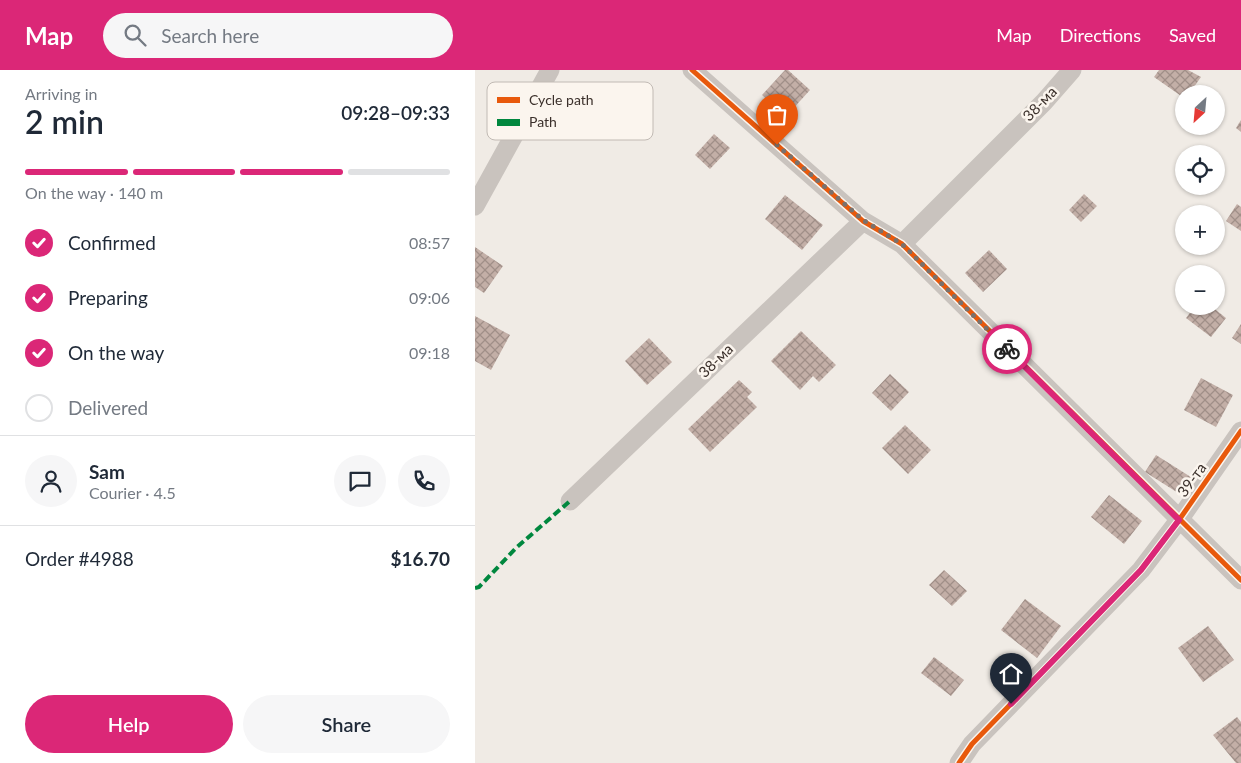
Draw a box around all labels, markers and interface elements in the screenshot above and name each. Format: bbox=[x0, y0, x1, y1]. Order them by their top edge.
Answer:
search box bbox=[103, 13, 453, 58]
text: Map bbox=[25, 21, 73, 50]
icon: search bbox=[121, 21, 149, 49]
text: Search here bbox=[161, 24, 259, 47]
text: Map bbox=[996, 24, 1032, 46]
text: Directions bbox=[1060, 24, 1141, 46]
text: Saved bbox=[1169, 24, 1216, 46]
legend bbox=[487, 82, 653, 140]
street label: 38-ма bbox=[1019, 82, 1060, 124]
text: Arriving in bbox=[25, 84, 98, 103]
north arrow bbox=[1175, 85, 1225, 135]
map controls bbox=[1175, 85, 1225, 315]
text: Cycle path bbox=[529, 91, 594, 108]
pin bbox=[756, 94, 798, 145]
text: 09:28–09:33 bbox=[341, 101, 450, 124]
icon: bag bbox=[763, 101, 791, 129]
text: 2 min bbox=[25, 102, 104, 141]
text: Path bbox=[529, 113, 557, 130]
button: locate bbox=[1175, 145, 1225, 195]
text: On the way · 140 m bbox=[25, 183, 163, 202]
button: + bbox=[1175, 205, 1225, 255]
icon: check bbox=[25, 229, 53, 257]
text: Confirmed bbox=[68, 231, 156, 254]
text: 08:57 bbox=[409, 233, 450, 252]
button: − bbox=[1175, 265, 1225, 315]
icon: check bbox=[25, 284, 53, 312]
text: Preparing bbox=[68, 286, 148, 309]
text: 09:06 bbox=[409, 288, 450, 307]
courier bbox=[982, 324, 1032, 374]
icon: bike bbox=[993, 335, 1021, 363]
icon: check bbox=[25, 339, 53, 367]
street label: 38-ма bbox=[694, 340, 736, 381]
text: On the way bbox=[68, 341, 164, 364]
text: 09:18 bbox=[409, 343, 450, 362]
text: Delivered bbox=[68, 396, 148, 419]
button: person bbox=[25, 455, 77, 507]
button: chat bbox=[334, 455, 386, 507]
button: phone bbox=[398, 455, 450, 507]
street label: 39-та bbox=[1173, 459, 1210, 500]
text: Sam bbox=[89, 460, 125, 483]
text: Courier · 4.5 bbox=[89, 483, 176, 502]
text: Order #4988 bbox=[25, 547, 134, 570]
text: $16.70 bbox=[390, 547, 450, 570]
pin bbox=[990, 653, 1032, 704]
icon: home bbox=[997, 660, 1025, 688]
button: Help bbox=[25, 695, 233, 753]
button: Share bbox=[243, 695, 450, 753]

